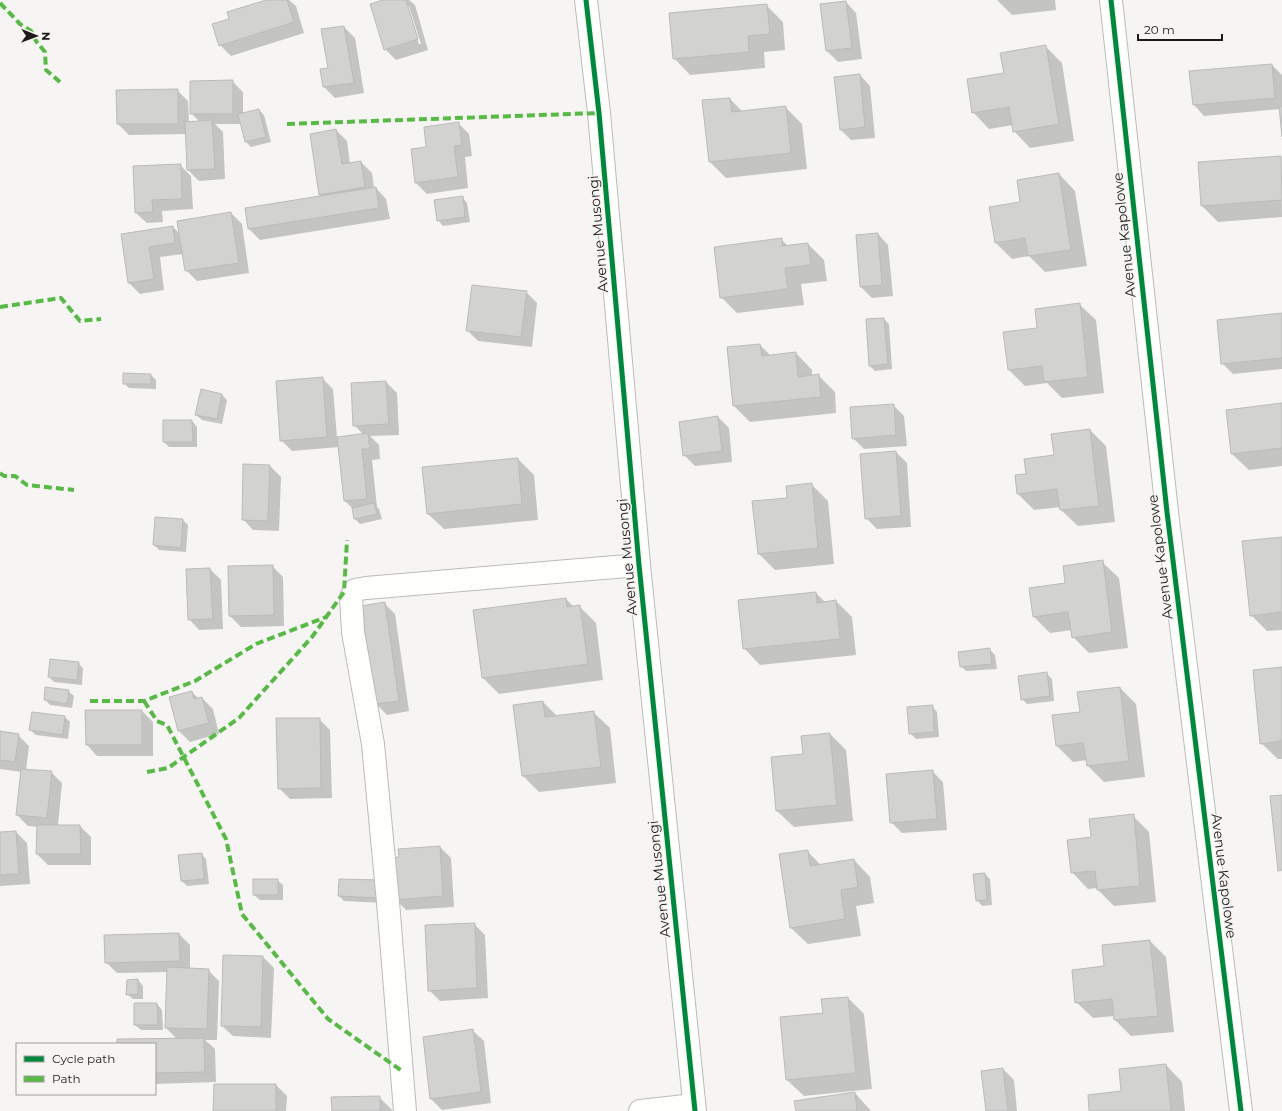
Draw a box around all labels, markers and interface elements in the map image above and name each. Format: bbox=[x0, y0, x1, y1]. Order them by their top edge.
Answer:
north arrow bbox=[16, 16, 56, 56]
scale bar bbox=[1138, 16, 1222, 42]
text: 20 m bbox=[1144, 22, 1175, 37]
text: N bbox=[39, 32, 53, 41]
street label: Avenue Kapolowe bbox=[1108, 172, 1140, 298]
street label: Avenue Musongi bbox=[584, 175, 612, 293]
street label: Avenue Kapolowe bbox=[1143, 494, 1177, 620]
street label: Avenue Musongi bbox=[613, 498, 641, 616]
street label: Avenue Kapolowe bbox=[1207, 813, 1241, 939]
street label: Avenue Musongi bbox=[644, 820, 674, 938]
legend bbox=[16, 1043, 156, 1095]
text: Cycle path bbox=[52, 1051, 115, 1066]
text: Path bbox=[52, 1071, 81, 1086]

